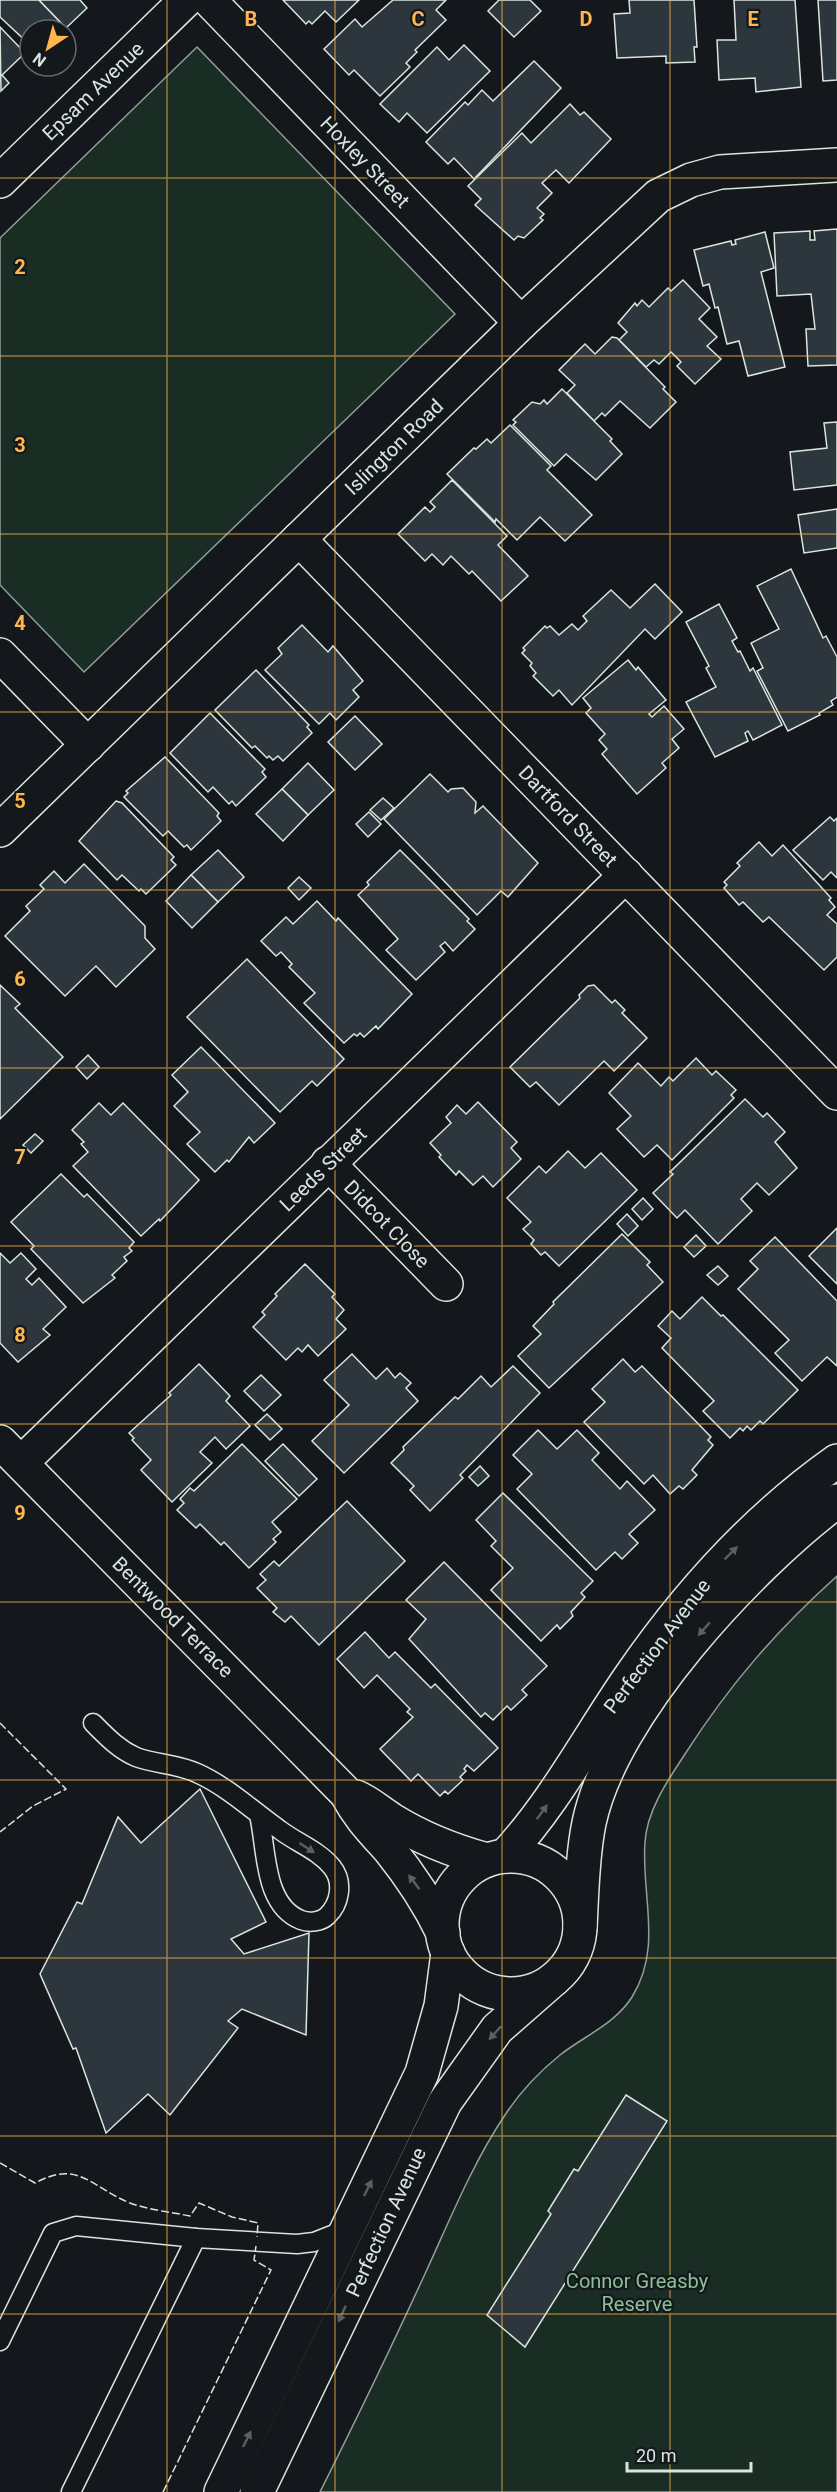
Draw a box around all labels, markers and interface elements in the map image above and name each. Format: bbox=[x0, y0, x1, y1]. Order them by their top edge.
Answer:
text: B bbox=[245, 7, 257, 31]
text: C bbox=[411, 7, 425, 31]
text: D bbox=[580, 7, 593, 31]
text: E bbox=[747, 7, 759, 31]
north arrow bbox=[18, 18, 78, 78]
street label: Epsam Avenue bbox=[37, 37, 149, 145]
text: N bbox=[29, 49, 50, 71]
street label: Hoxley Street bbox=[315, 111, 415, 213]
text: 2 bbox=[14, 255, 26, 279]
street label: Islington Road bbox=[340, 394, 448, 500]
text: 3 bbox=[14, 433, 26, 457]
text: 4 bbox=[14, 611, 26, 635]
street label: Dartford Street bbox=[514, 760, 622, 872]
text: 5 bbox=[14, 789, 26, 813]
text: 6 bbox=[14, 967, 26, 991]
street label: Leeds Street bbox=[275, 1122, 371, 1216]
text: 7 bbox=[14, 1145, 26, 1169]
street label: Didcot Close bbox=[339, 1175, 435, 1273]
text: 8 bbox=[14, 1323, 26, 1347]
text: 9 bbox=[14, 1501, 26, 1525]
one-way arrow bbox=[723, 1546, 737, 1560]
street label: Bentwood Terrace bbox=[108, 1552, 238, 1682]
street label: Perfection Avenue bbox=[599, 1574, 715, 1718]
one-way arrow bbox=[698, 1621, 711, 1636]
one-way arrow bbox=[536, 1804, 548, 1819]
one-way arrow bbox=[299, 1842, 316, 1853]
one-way arrow bbox=[408, 1874, 420, 1889]
one-way arrow bbox=[489, 2025, 502, 2040]
street label: Perfection Avenue bbox=[341, 2144, 431, 2300]
one-way arrow bbox=[363, 2179, 372, 2196]
park label: Connor Greasby Reserve bbox=[566, 2269, 709, 2316]
one-way arrow bbox=[338, 2305, 347, 2322]
one-way arrow bbox=[242, 2431, 251, 2448]
scale bar bbox=[627, 2435, 752, 2473]
text: 20 m bbox=[636, 2445, 676, 2466]

